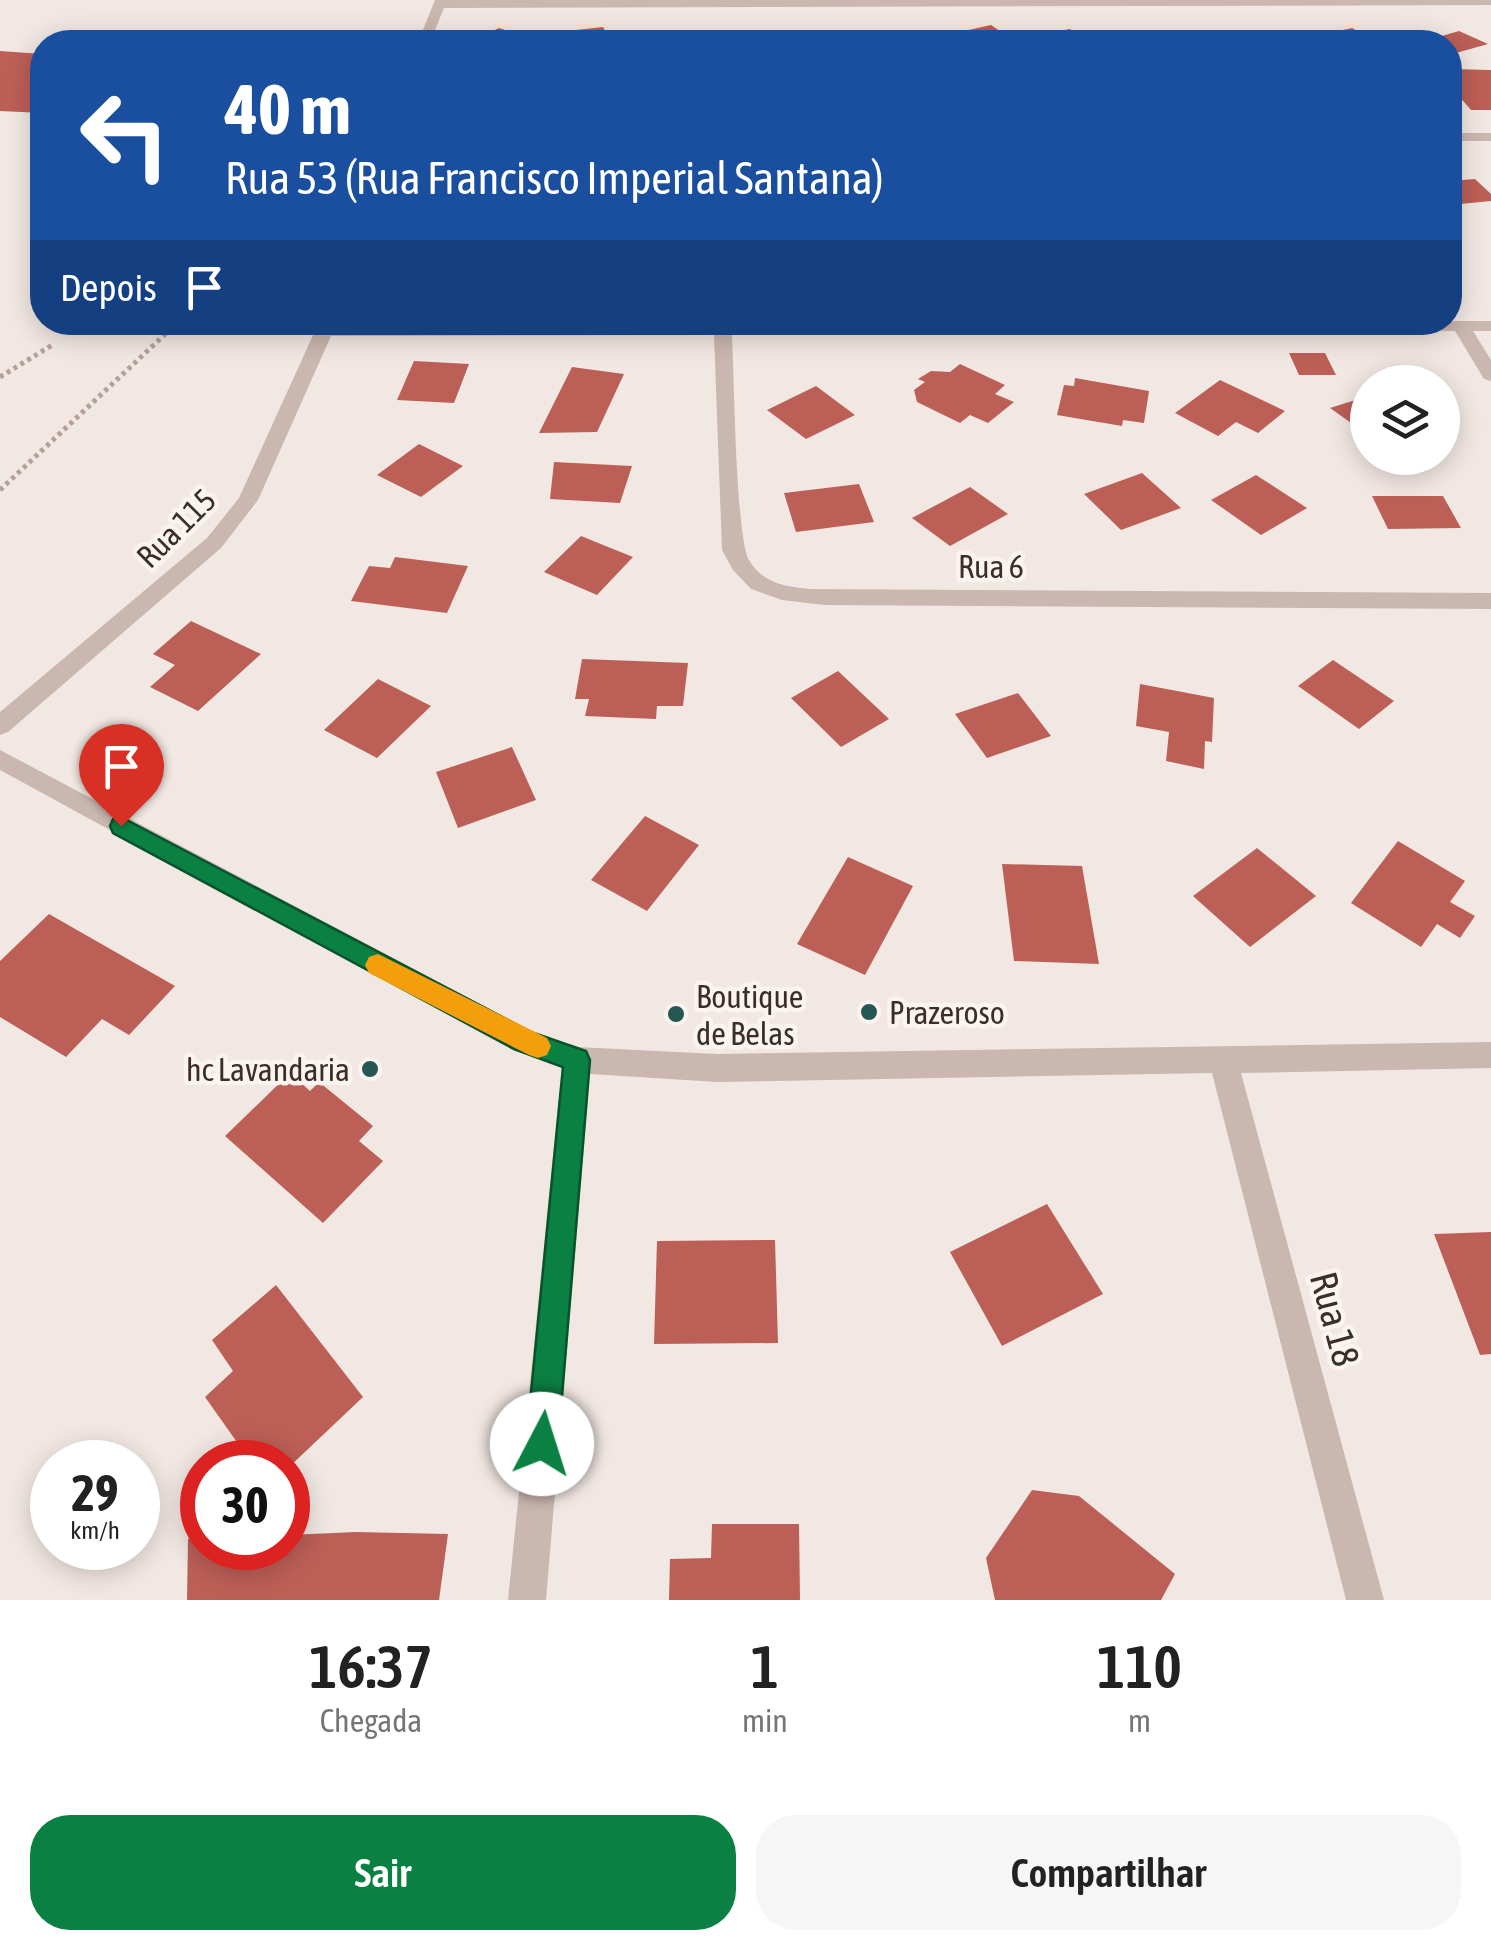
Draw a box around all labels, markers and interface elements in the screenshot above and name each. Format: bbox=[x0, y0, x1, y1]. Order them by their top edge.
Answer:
text: 40 m bbox=[225, 69, 351, 149]
icon: left bbox=[60, 70, 190, 200]
text: Rua 53 (Rua Francisco Imperial Santana) bbox=[225, 152, 884, 204]
icon: arrive bbox=[177, 260, 232, 315]
text: Depois bbox=[60, 266, 157, 309]
map controls bbox=[1350, 365, 1460, 475]
button: layers bbox=[1350, 365, 1460, 475]
street label: Rua 115 bbox=[129, 481, 223, 575]
street label: Rua 6 bbox=[958, 548, 1024, 585]
pin bbox=[79, 724, 164, 827]
icon: arrive bbox=[94, 739, 149, 794]
place label: Boutique de Belas bbox=[696, 978, 803, 1052]
place label: Prazeroso bbox=[889, 994, 1005, 1031]
marker: Prazeroso bbox=[858, 1001, 880, 1023]
marker: Boutique de Belas bbox=[665, 1003, 687, 1025]
place label: hc Lavandaria bbox=[186, 1051, 350, 1088]
marker: hc Lavandaria bbox=[359, 1058, 381, 1080]
street label: Rua 18 bbox=[1302, 1267, 1368, 1371]
position arrow bbox=[490, 1392, 594, 1496]
speed limit sign: 30 bbox=[180, 1440, 310, 1570]
text: 29 bbox=[71, 1464, 118, 1522]
text: km/h bbox=[70, 1516, 120, 1544]
text: 16:37 bbox=[309, 1632, 433, 1701]
text: 1 bbox=[751, 1632, 779, 1701]
text: 110 bbox=[1097, 1632, 1182, 1701]
text: Chegada bbox=[320, 1702, 422, 1739]
text: min bbox=[742, 1702, 788, 1739]
text: m bbox=[1128, 1702, 1151, 1739]
button: Sair bbox=[30, 1815, 736, 1930]
button: Compartilhar bbox=[756, 1815, 1461, 1930]

